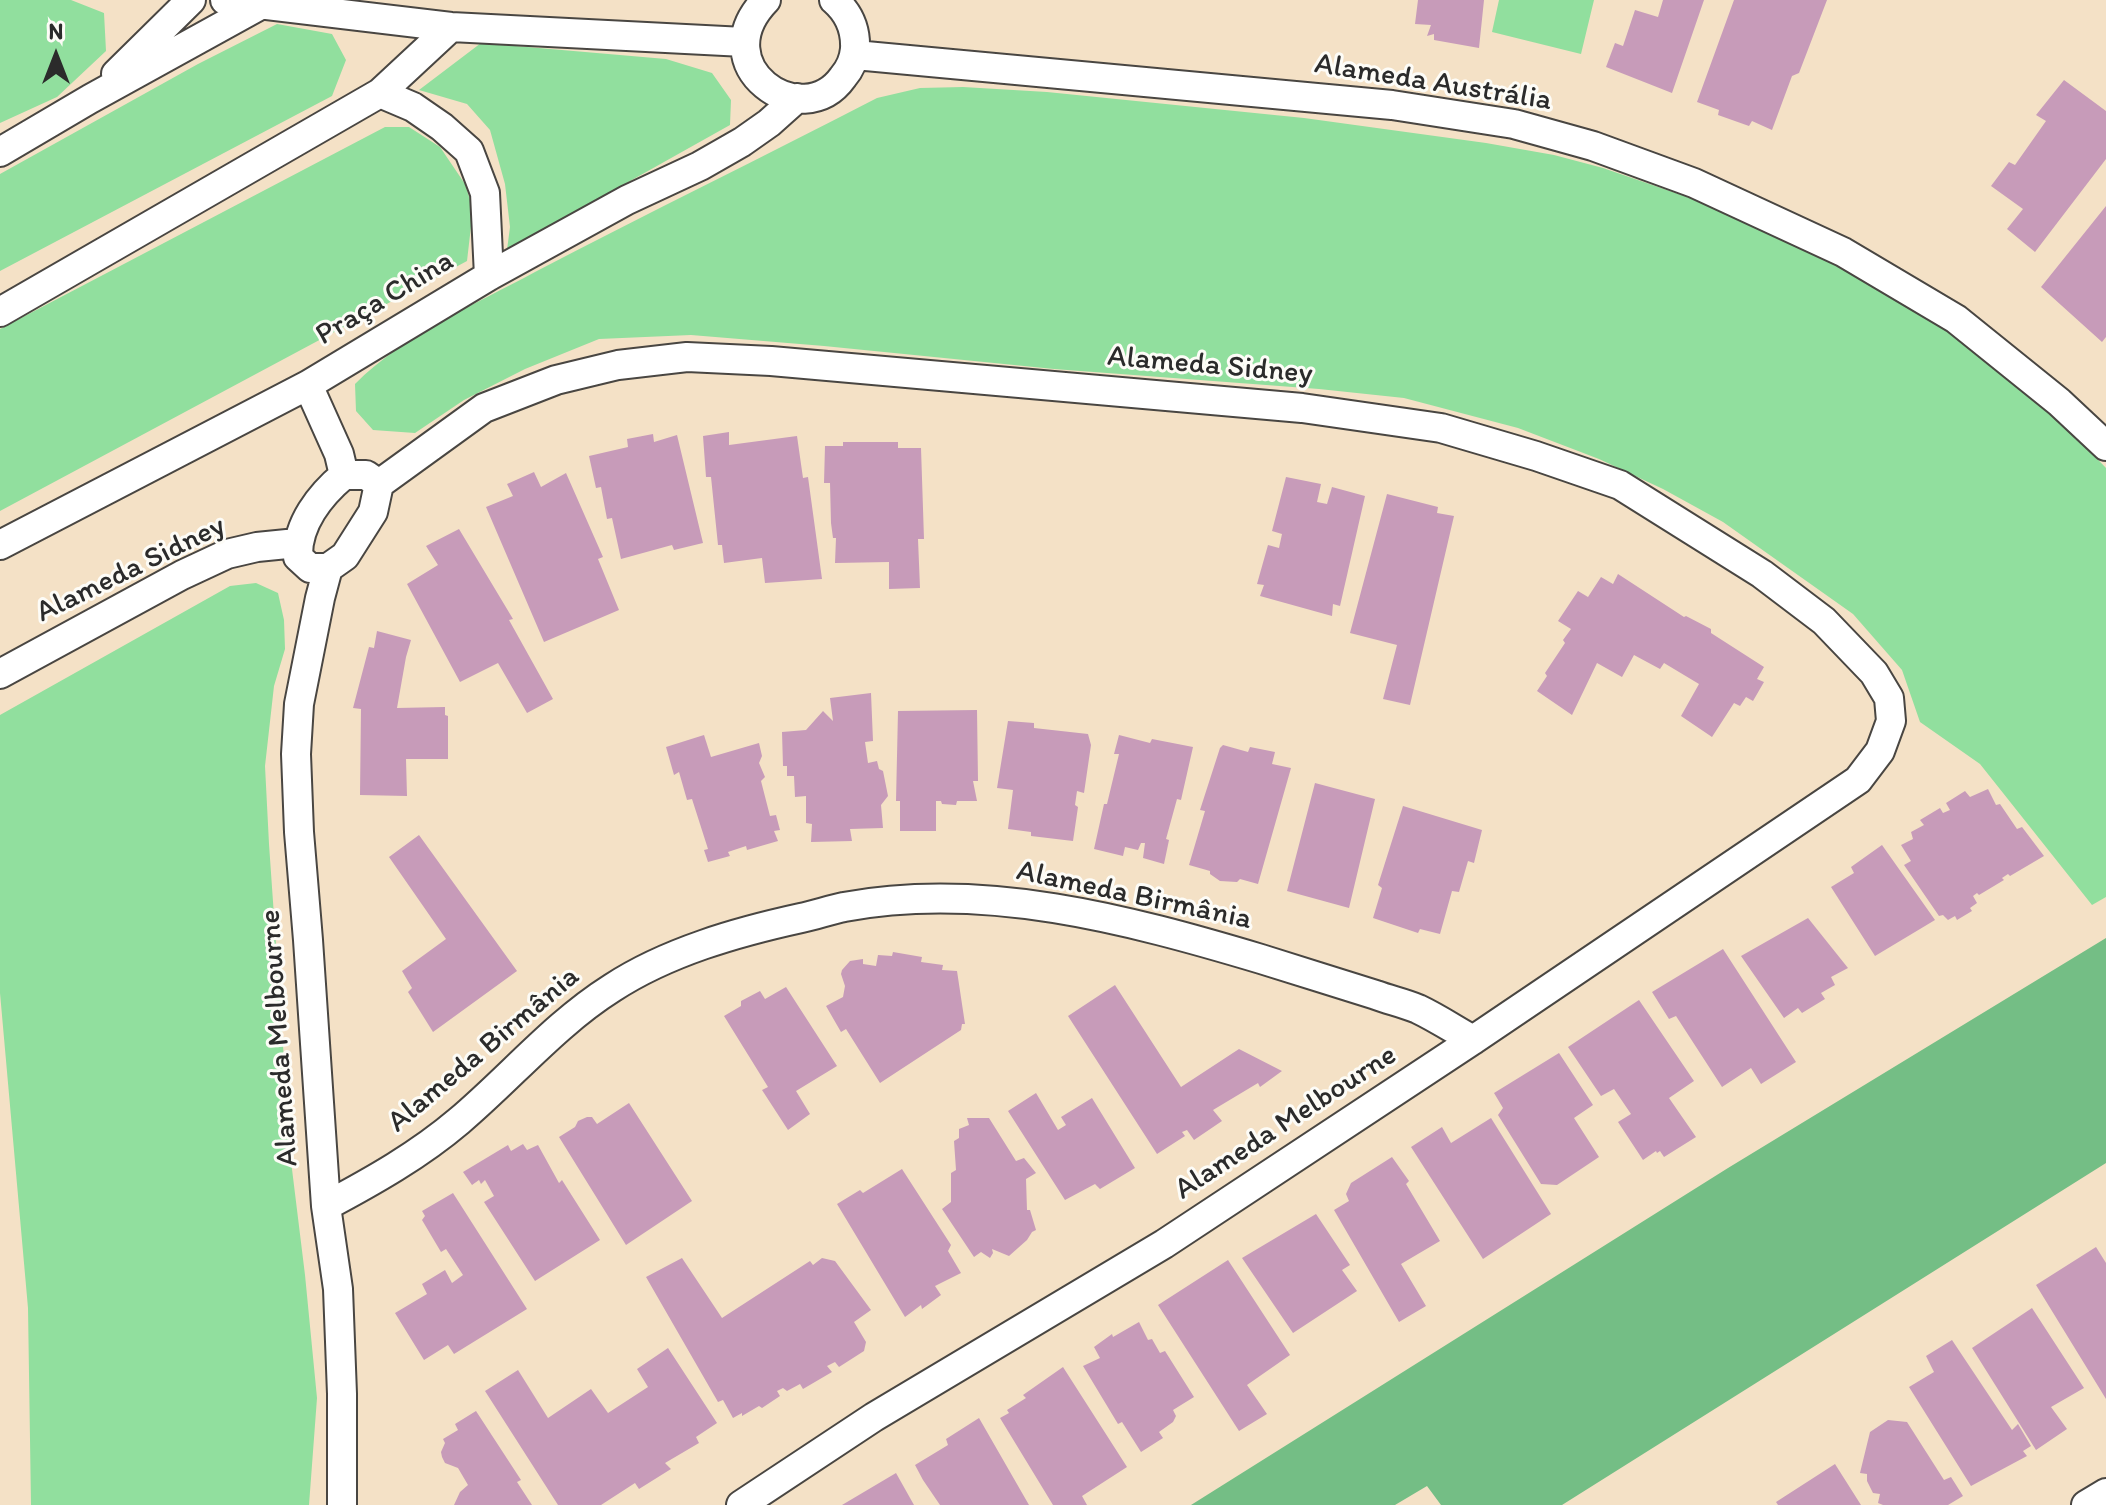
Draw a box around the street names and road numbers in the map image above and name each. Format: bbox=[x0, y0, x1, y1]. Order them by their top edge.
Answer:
street label: Alameda Austrália bbox=[1312, 46, 1554, 120]
street label: Praça China bbox=[310, 244, 460, 354]
street label: Alameda Sidney bbox=[1106, 339, 1314, 393]
street label: Alameda Sidney bbox=[31, 509, 231, 631]
street label: Alameda Birmânia bbox=[1013, 854, 1255, 938]
street label: Alameda Melbourne bbox=[253, 908, 307, 1168]
street label: Alameda Birmânia bbox=[381, 959, 587, 1141]
street label: Alameda Melbourne bbox=[1168, 1038, 1404, 1208]

